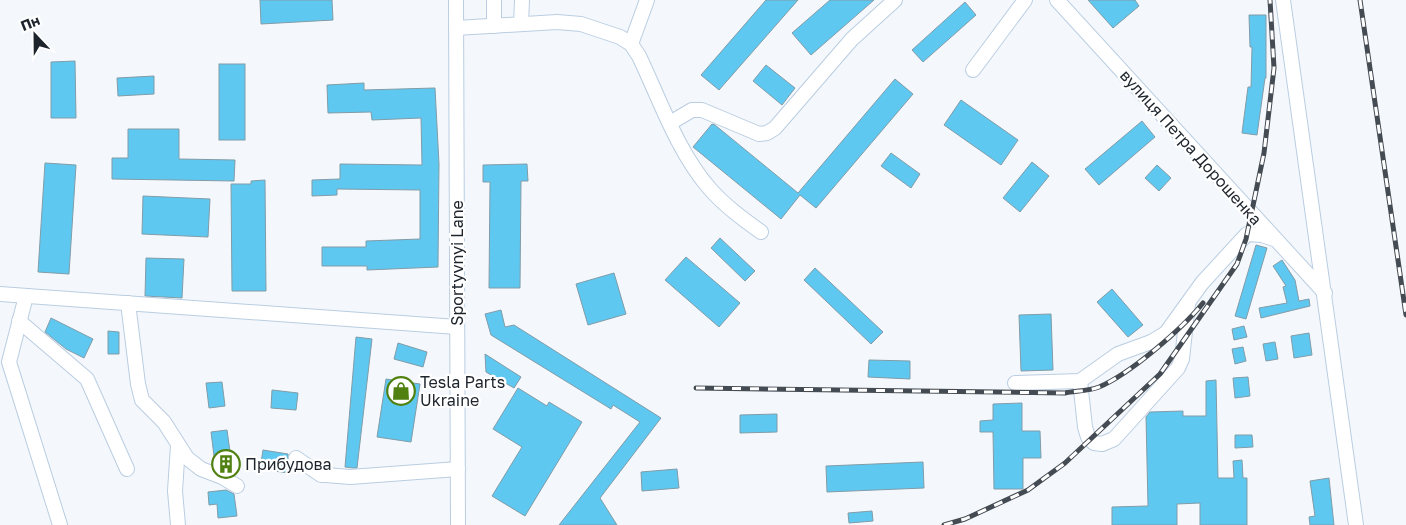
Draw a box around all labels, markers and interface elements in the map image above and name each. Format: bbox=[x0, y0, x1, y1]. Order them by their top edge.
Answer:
north arrow bbox=[10, 10, 60, 60]
text: Пн bbox=[18, 11, 42, 34]
street label: вулиця Петра Дорошенка bbox=[1116, 65, 1266, 229]
street label: Sportyvnyi Lane bbox=[447, 200, 467, 326]
place label: Tesla Parts Ukraine bbox=[420, 372, 505, 410]
shop icon: Tesla Parts Ukraine bbox=[386, 376, 416, 406]
building icon: Прибудова bbox=[211, 449, 241, 479]
place label: Прибудова bbox=[245, 454, 332, 474]

